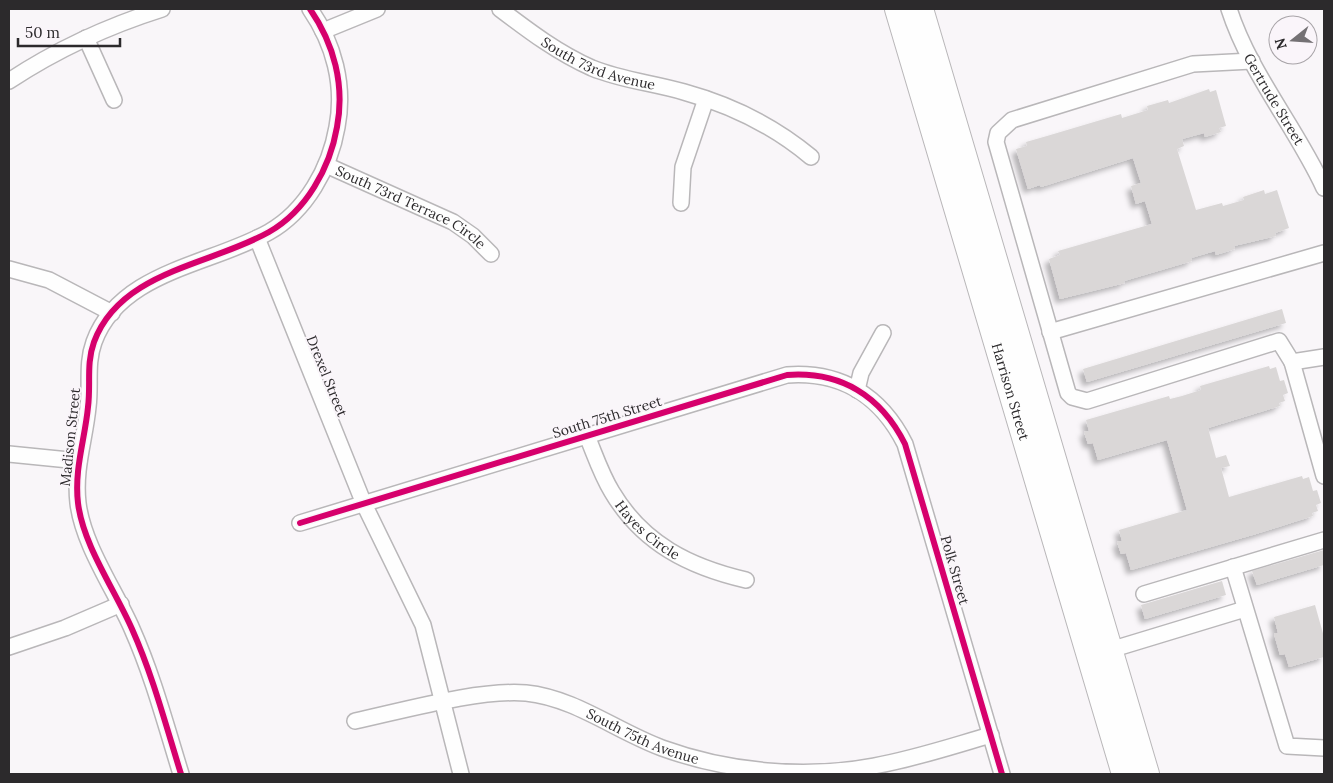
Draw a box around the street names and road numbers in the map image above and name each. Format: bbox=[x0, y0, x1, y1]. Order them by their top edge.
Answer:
street label: South 73rd Avenue bbox=[538, 33, 657, 94]
street label: Gertrude Street bbox=[1240, 50, 1308, 149]
street label: South 73rd Terrace Circle bbox=[333, 162, 490, 253]
street label: Drexel Street bbox=[303, 333, 352, 420]
street label: Harrison Street bbox=[988, 341, 1034, 443]
street label: Madison Street bbox=[56, 386, 84, 487]
street label: South 75th Street bbox=[550, 392, 664, 442]
street label: Hayes Circle bbox=[611, 497, 683, 564]
street label: Polk Street bbox=[937, 533, 974, 607]
street label: South 75th Avenue bbox=[583, 704, 701, 768]

